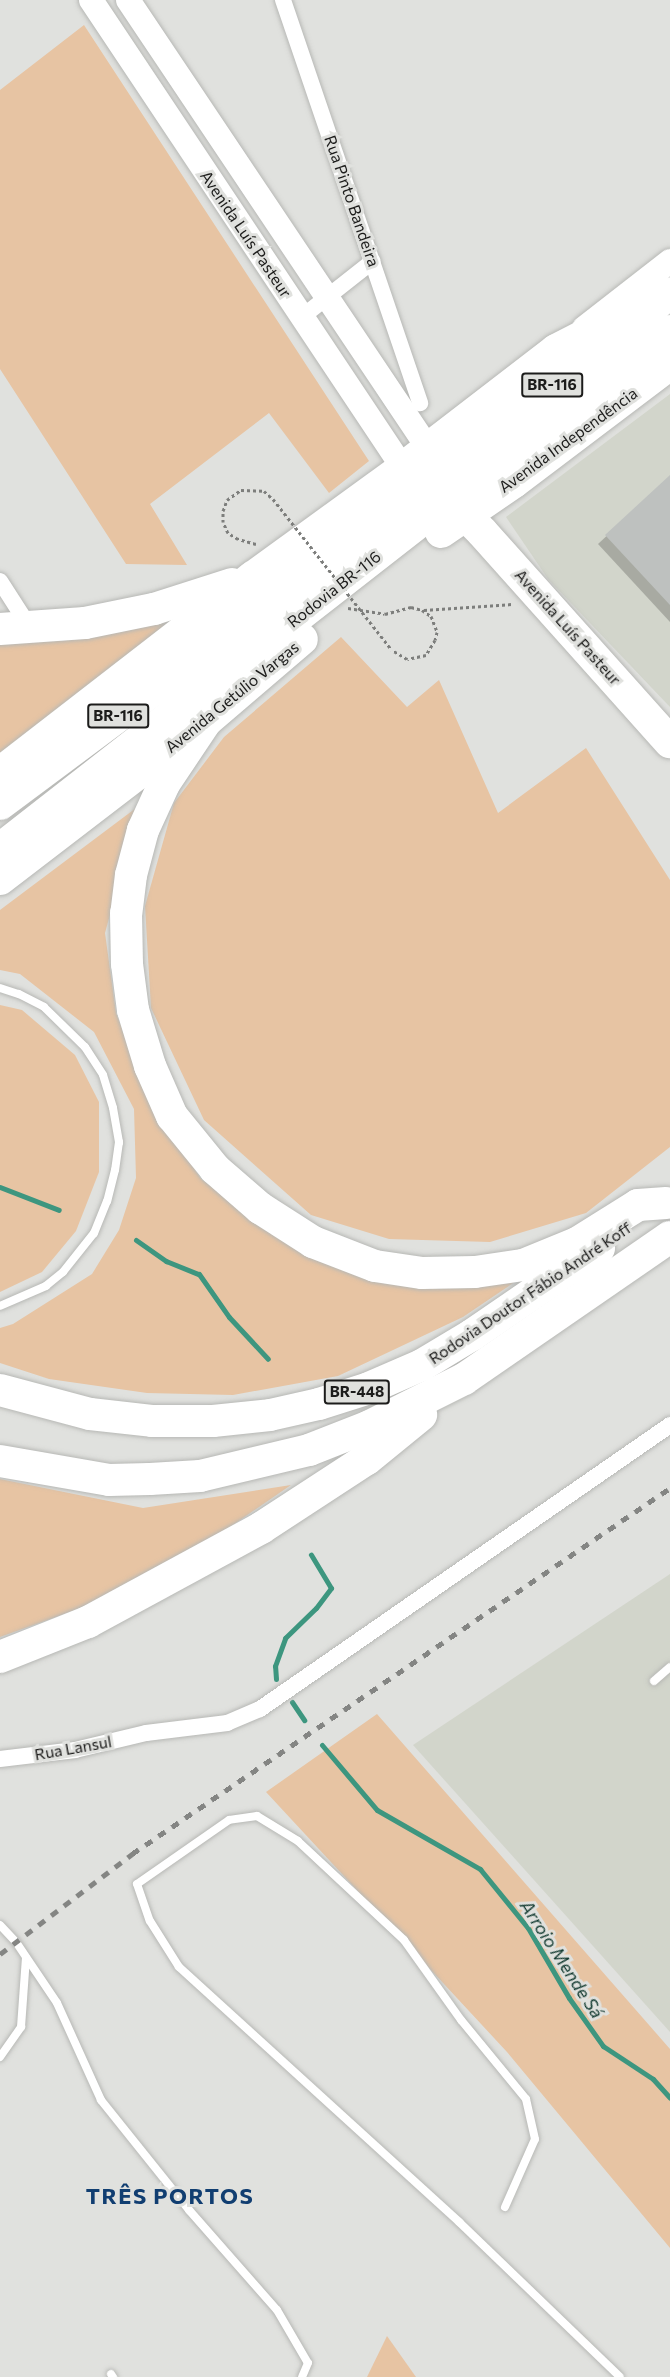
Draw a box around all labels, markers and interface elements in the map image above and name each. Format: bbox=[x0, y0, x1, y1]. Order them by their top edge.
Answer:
street label: Rua Pinto Bandeira bbox=[321, 133, 383, 269]
street label: Avenida Luís Pasteur bbox=[196, 167, 296, 301]
road number: BR-116 bbox=[520, 373, 584, 397]
street label: Avenida Independência bbox=[495, 383, 641, 497]
street label: Rodovia BR-116 bbox=[283, 547, 385, 631]
street label: Avenida Luís Pasteur bbox=[511, 565, 625, 689]
street label: Avenida Getúlio Vargas bbox=[161, 637, 303, 757]
road number: BR-116 bbox=[86, 704, 150, 728]
street label: Rodovia Doutor Fábio André Koff bbox=[425, 1218, 635, 1368]
road number: BR-448 bbox=[322, 1380, 392, 1404]
street label: Rua Lansul bbox=[33, 1732, 113, 1764]
water label: Arroio Mende Sá bbox=[516, 1896, 608, 2022]
district label: TRÊS PORTOS bbox=[86, 2183, 254, 2209]

